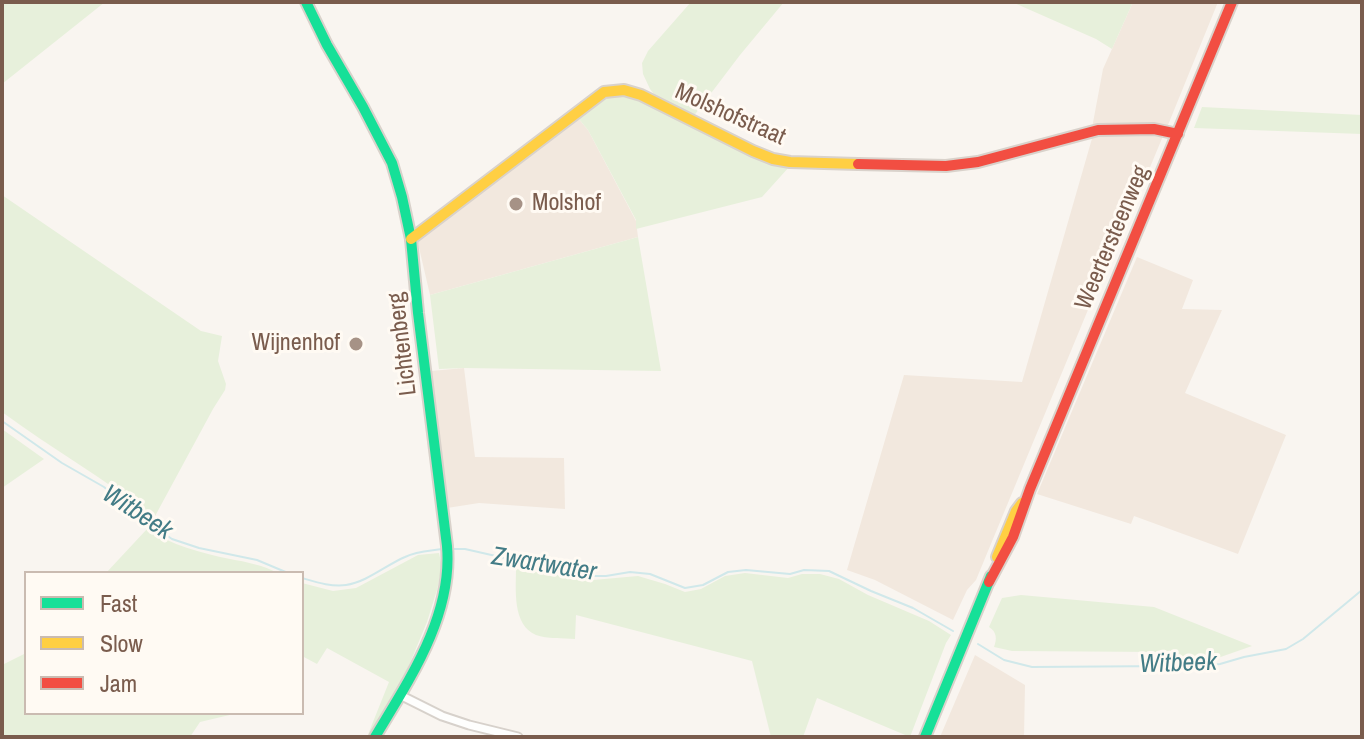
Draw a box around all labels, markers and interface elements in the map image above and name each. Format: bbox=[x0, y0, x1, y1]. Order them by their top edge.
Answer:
street label: Molshofstraat bbox=[670, 78, 790, 152]
street label: Weertersteenweg bbox=[1070, 162, 1156, 314]
place label: Molshof bbox=[532, 190, 601, 218]
marker: Molshof bbox=[507, 195, 525, 213]
street label: Lichtenberg bbox=[382, 291, 424, 397]
place label: Wijnenhof bbox=[251, 330, 340, 358]
marker: Wijnenhof bbox=[347, 335, 365, 353]
water label: Witbeek bbox=[96, 479, 178, 547]
water label: Zwartwater bbox=[489, 541, 599, 589]
legend bbox=[24, 571, 304, 715]
text: Fast bbox=[100, 587, 137, 619]
text: Slow bbox=[100, 627, 143, 659]
water label: Witbeek bbox=[1139, 647, 1217, 681]
text: Jam bbox=[100, 667, 137, 699]

